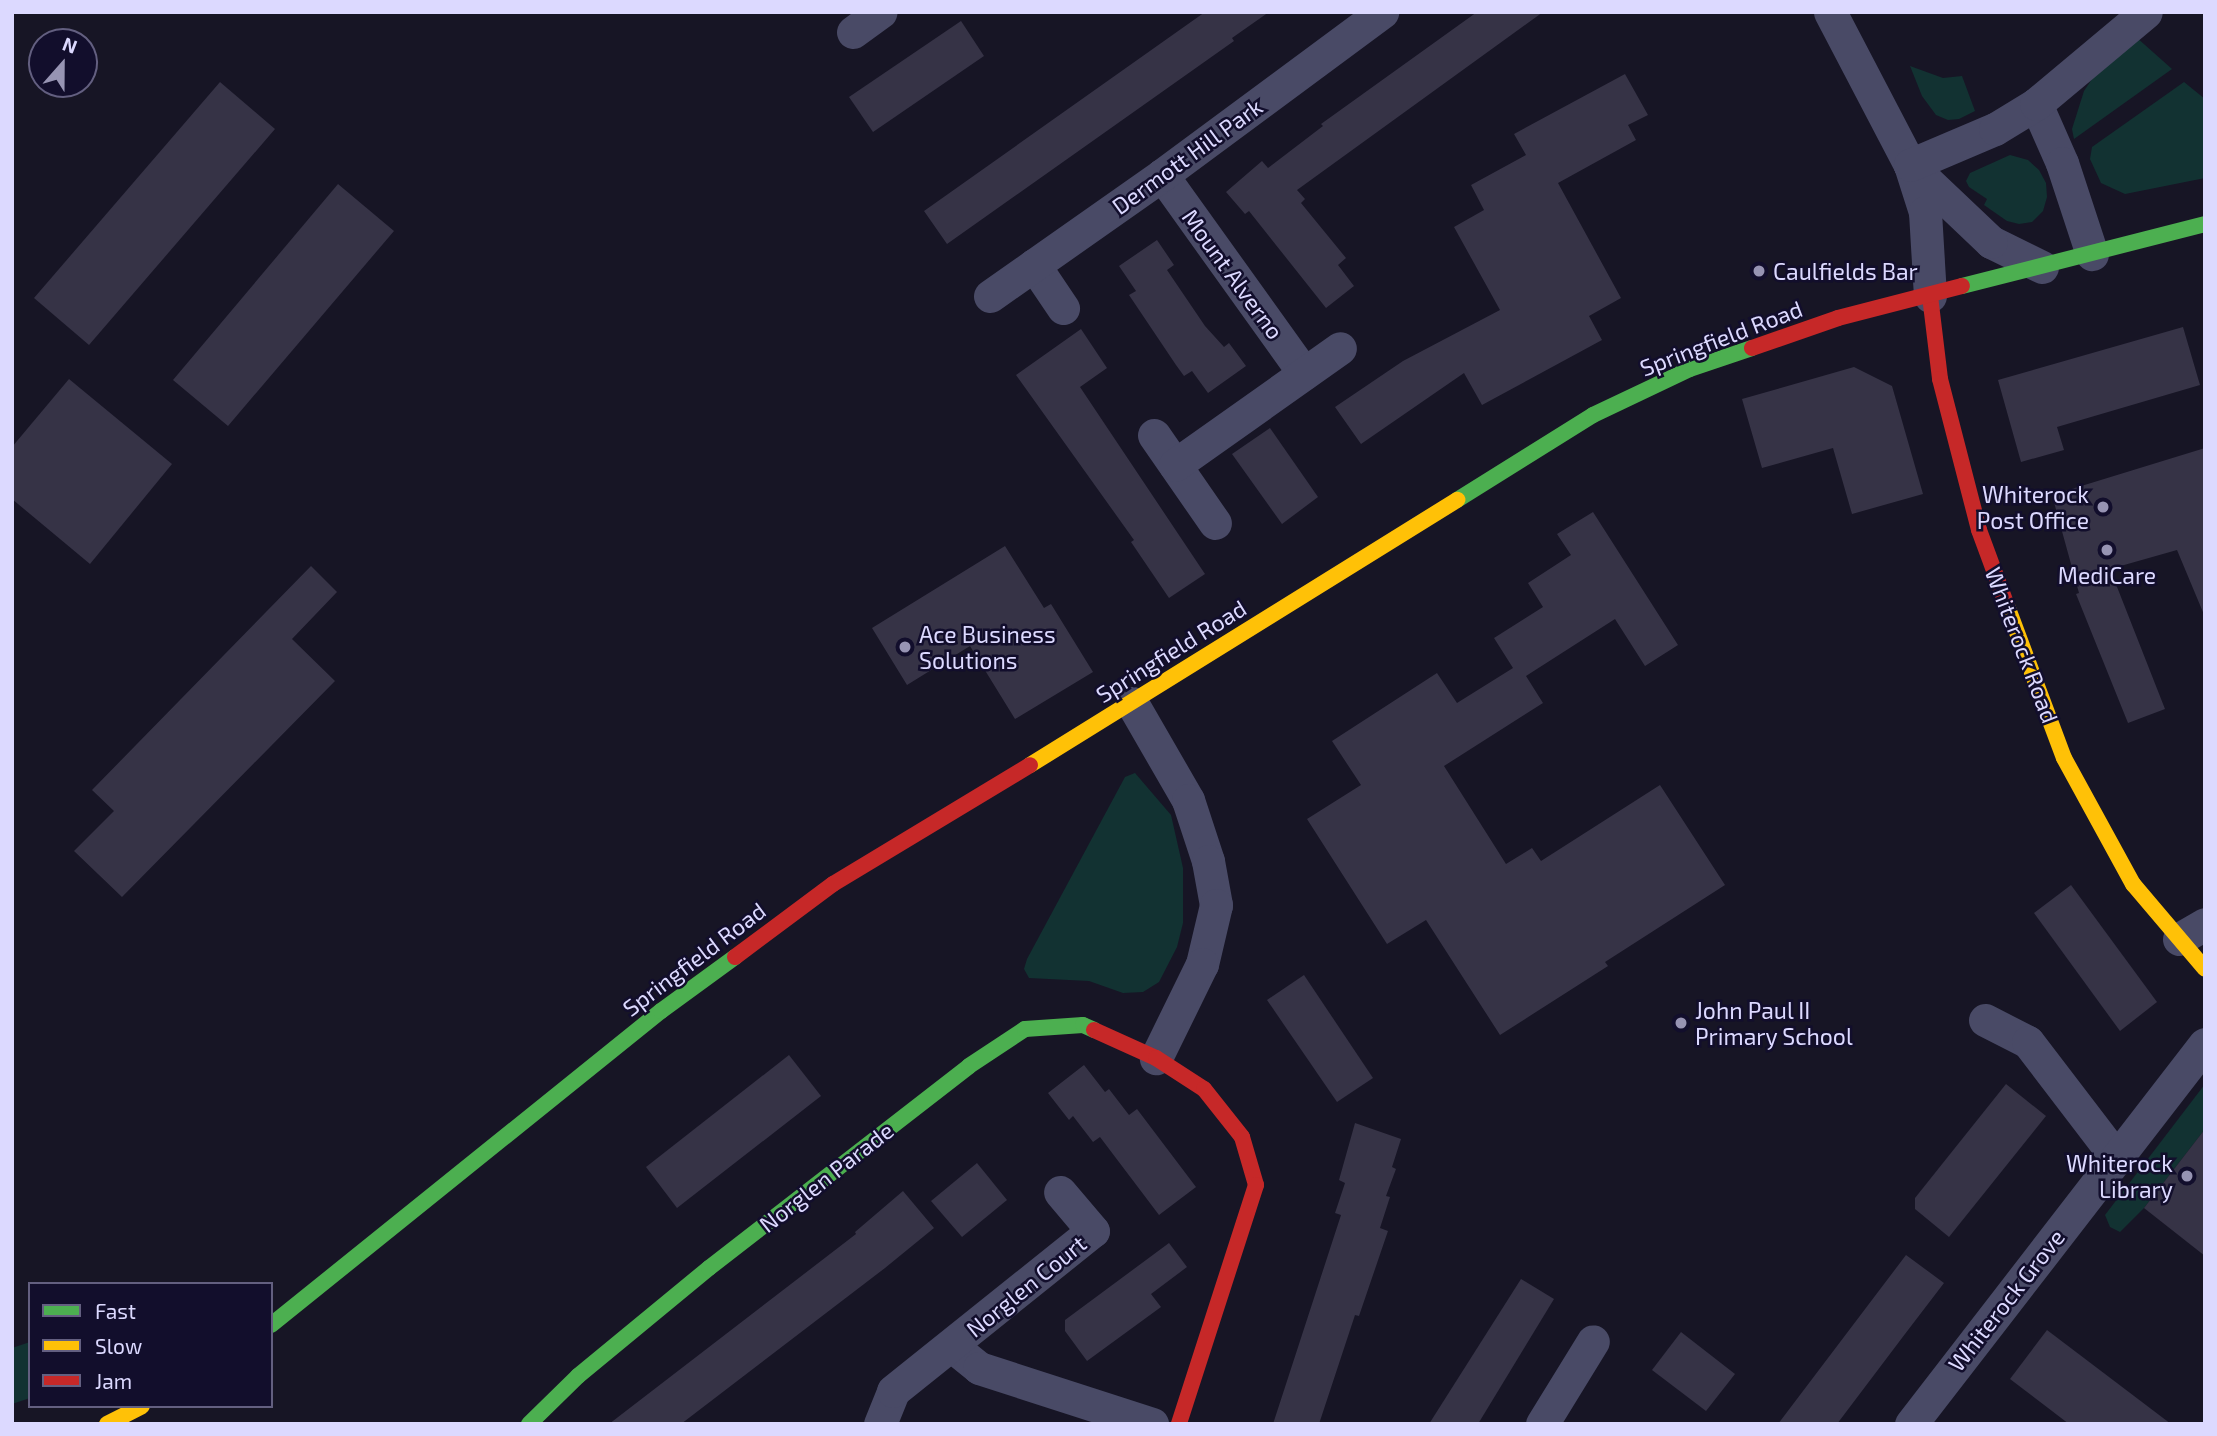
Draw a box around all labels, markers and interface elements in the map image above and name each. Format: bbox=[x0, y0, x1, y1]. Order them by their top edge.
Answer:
north arrow bbox=[28, 28, 98, 98]
text: N bbox=[59, 32, 81, 58]
street label: Dermott Hill Park bbox=[1106, 92, 1268, 220]
street label: Mount Alverno bbox=[1176, 203, 1290, 345]
place label: Caulfields Bar bbox=[1773, 257, 1918, 285]
marker: Caulfields Bar bbox=[1751, 263, 1767, 279]
street label: Springfield Road bbox=[1636, 294, 1806, 382]
place label: Whiterock Post Office bbox=[1977, 480, 2089, 534]
marker: Whiterock Post Office bbox=[2095, 499, 2111, 515]
marker: MediCare bbox=[2099, 542, 2115, 558]
place label: MediCare bbox=[2058, 561, 2156, 589]
street label: Whiterock Road bbox=[1980, 563, 2064, 727]
street label: Springfield Road bbox=[1091, 594, 1251, 708]
place label: Ace Business Solutions bbox=[919, 620, 1056, 674]
marker: Ace Business Solutions bbox=[897, 639, 913, 655]
street label: Springfield Road bbox=[617, 896, 771, 1022]
place label: John Paul II Primary School bbox=[1695, 996, 1853, 1050]
marker: John Paul II Primary School bbox=[1673, 1015, 1689, 1031]
street label: Norglen Parade bbox=[754, 1116, 898, 1238]
place label: Whiterock Library bbox=[2066, 1149, 2173, 1203]
marker: Whiterock Library bbox=[2179, 1168, 2195, 1184]
street label: Whiterock Grove bbox=[1942, 1223, 2070, 1377]
street label: Norglen Court bbox=[961, 1229, 1091, 1343]
legend bbox=[28, 1282, 273, 1408]
text: Fast bbox=[95, 1298, 136, 1323]
text: Slow bbox=[95, 1333, 142, 1358]
text: Jam bbox=[95, 1368, 132, 1393]

